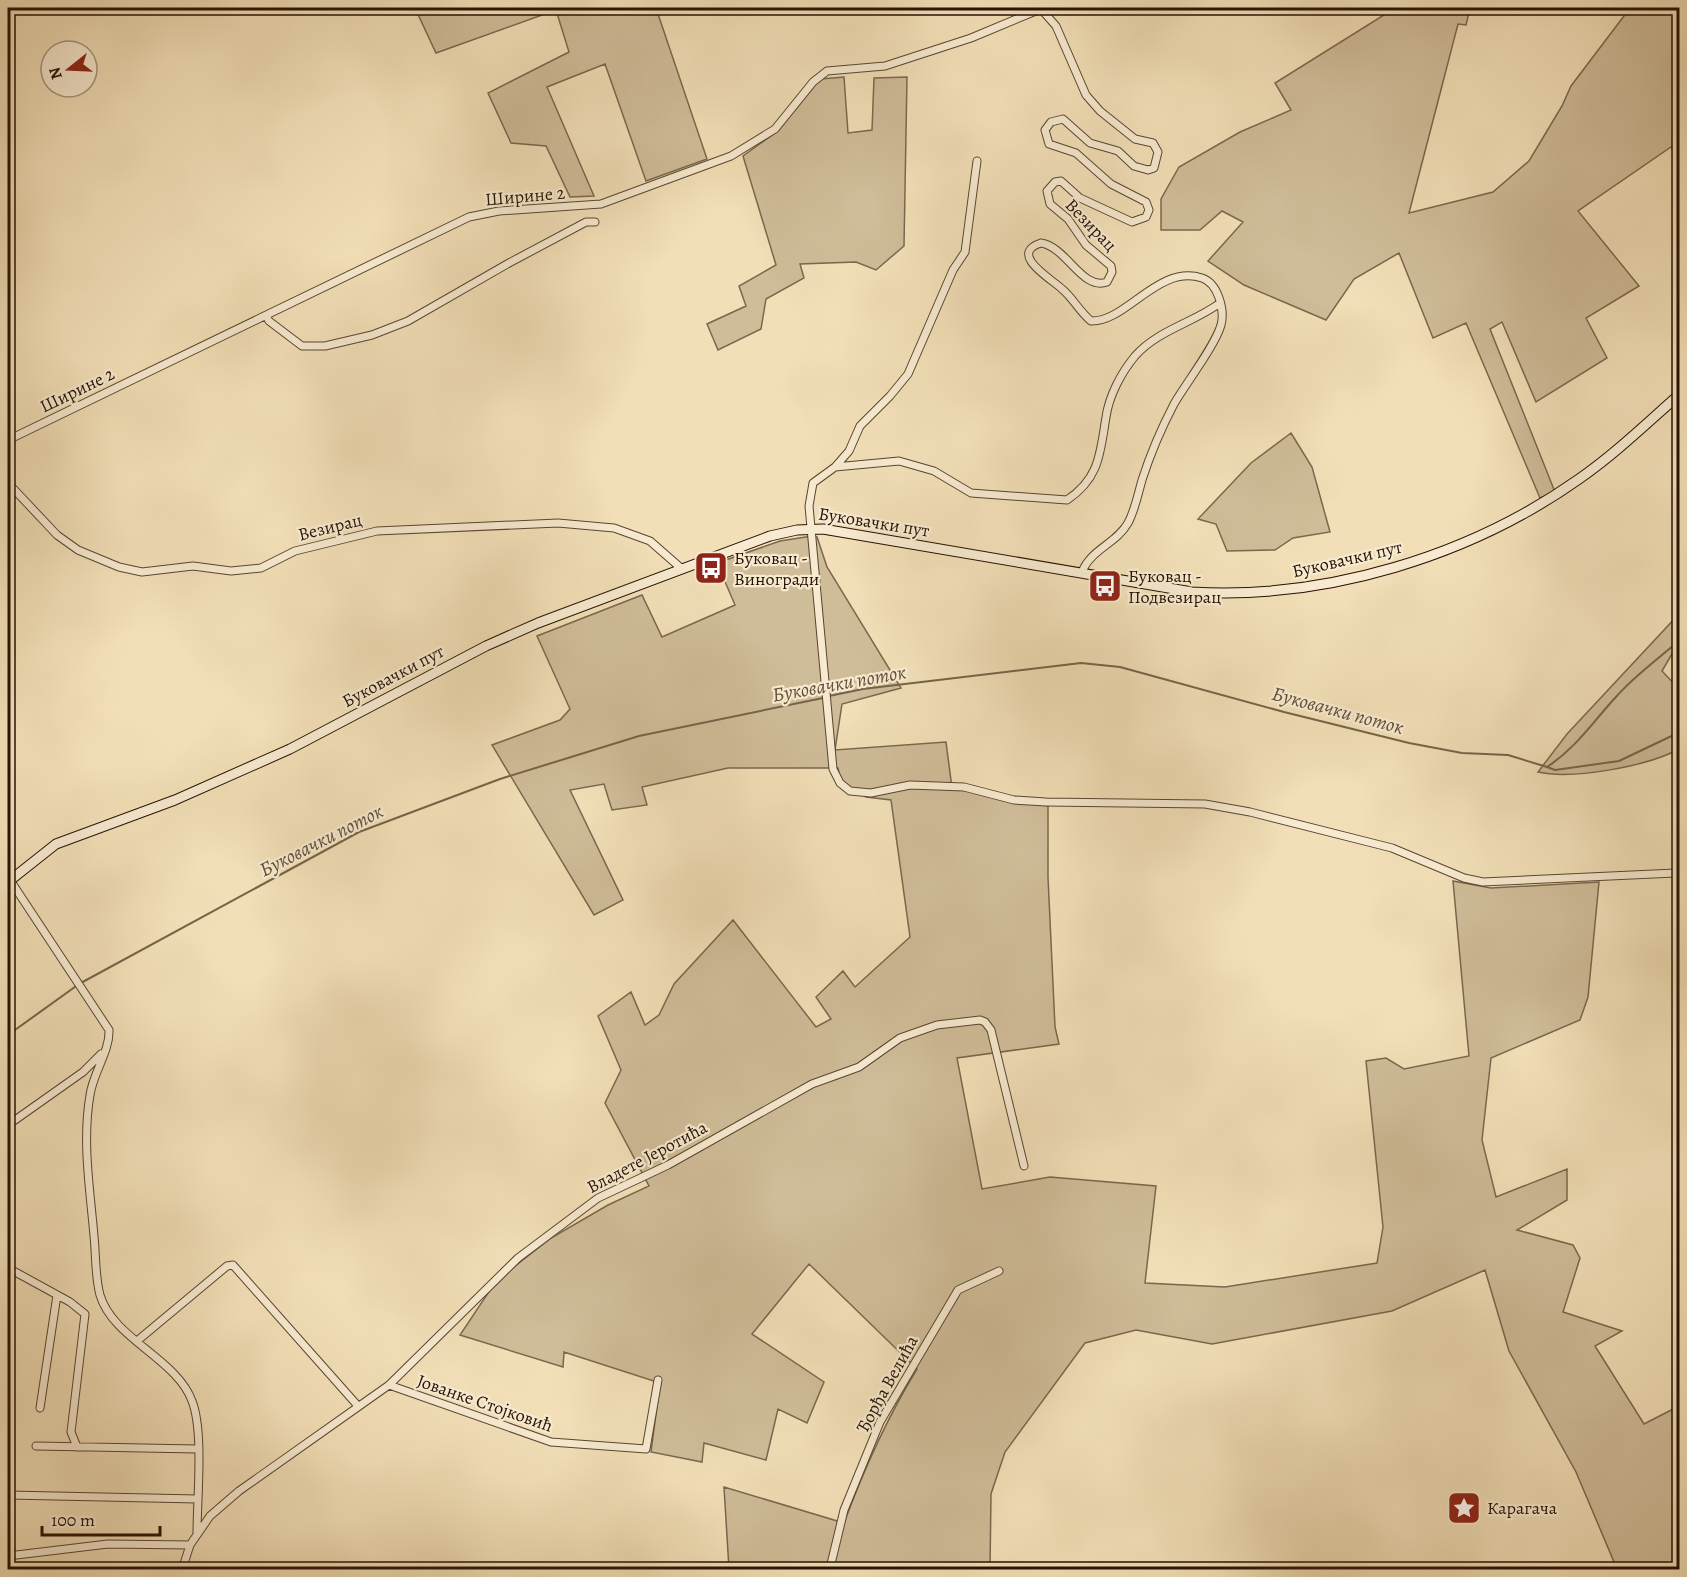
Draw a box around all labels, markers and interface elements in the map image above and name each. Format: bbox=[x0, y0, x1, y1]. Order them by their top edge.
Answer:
north arrow bbox=[39, 39, 99, 99]
text: N bbox=[43, 64, 68, 82]
street label: Ширине 2 bbox=[484, 181, 567, 211]
street label: Везирац bbox=[1060, 193, 1122, 257]
street label: Ширине 2 bbox=[36, 361, 119, 418]
street label: Буковачки пут bbox=[817, 501, 931, 543]
street label: Везирац bbox=[296, 508, 364, 546]
street label: Буковачки пут bbox=[1290, 535, 1404, 583]
place label: Буковац - Виногради bbox=[734, 546, 819, 591]
bus stop icon: Буковац - Виногради bbox=[693, 550, 729, 586]
place label: Буковац - Подвезирац bbox=[1128, 564, 1221, 609]
bus stop icon: Буковац - Подвезирац bbox=[1087, 568, 1123, 604]
street label: Буковачки пут bbox=[338, 639, 448, 713]
water label: Буковачки поток bbox=[770, 658, 908, 709]
water label: Буковачки поток bbox=[1269, 680, 1407, 741]
water label: Буковачки поток bbox=[255, 798, 388, 883]
street label: Владете Јеротића bbox=[583, 1115, 712, 1199]
street label: Ђорђа Велића bbox=[850, 1330, 924, 1437]
street label: Јованке Стојковић bbox=[414, 1369, 556, 1438]
place icon: Карагача bbox=[1446, 1490, 1482, 1526]
place label: Карагача bbox=[1487, 1496, 1558, 1520]
scale bar bbox=[42, 1499, 160, 1537]
text: 100 m bbox=[51, 1508, 95, 1532]

